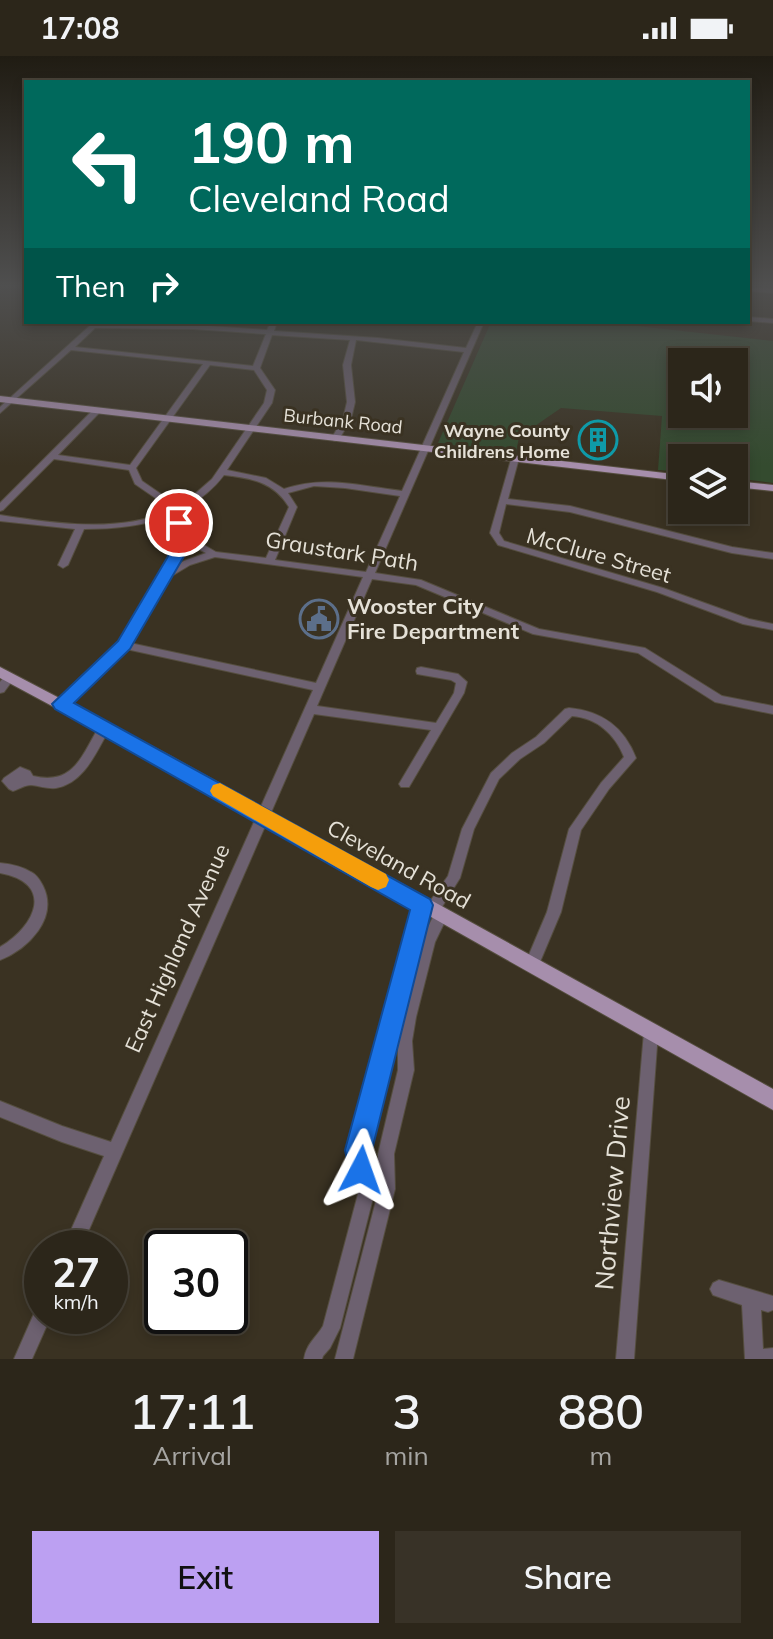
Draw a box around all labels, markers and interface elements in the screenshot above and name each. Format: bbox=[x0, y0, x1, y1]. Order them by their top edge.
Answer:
text: 17:08 bbox=[40, 9, 119, 47]
text: 190 m bbox=[188, 107, 355, 177]
icon: left bbox=[56, 112, 160, 216]
text: Cleveland Road bbox=[188, 176, 450, 221]
icon: right bbox=[142, 264, 186, 308]
text: Then bbox=[56, 267, 126, 305]
map controls bbox=[668, 348, 748, 524]
button: sound bbox=[668, 348, 748, 428]
street label: Burbank Road bbox=[282, 403, 404, 439]
place label: Wayne County Childrens Home bbox=[434, 419, 570, 463]
building icon: Wayne County Childrens Home bbox=[577, 419, 619, 461]
button: layers bbox=[668, 444, 748, 524]
pin bbox=[145, 489, 213, 557]
icon: arrive bbox=[157, 501, 201, 545]
street label: McClure Street bbox=[523, 521, 675, 589]
street label: Graustark Path bbox=[264, 525, 420, 577]
place label: Wooster City Fire Department bbox=[347, 592, 519, 645]
public building icon: Wooster City Fire Department bbox=[298, 598, 340, 640]
street label: Cleveland Road bbox=[322, 813, 476, 915]
street label: East Highland Avenue bbox=[118, 839, 236, 1057]
street label: Northview Drive bbox=[587, 1095, 637, 1291]
position arrow bbox=[319, 1128, 403, 1212]
speed limit sign: 30 bbox=[144, 1230, 248, 1334]
text: 27 bbox=[52, 1247, 100, 1297]
text: km/h bbox=[53, 1289, 99, 1314]
text: 17:11 bbox=[129, 1381, 256, 1441]
text: 3 bbox=[392, 1381, 421, 1441]
text: 880 bbox=[558, 1381, 644, 1441]
text: Arrival bbox=[152, 1439, 232, 1472]
text: min bbox=[384, 1439, 429, 1472]
text: m bbox=[589, 1439, 612, 1472]
button: Exit bbox=[32, 1531, 379, 1623]
button: Share bbox=[395, 1531, 741, 1623]

